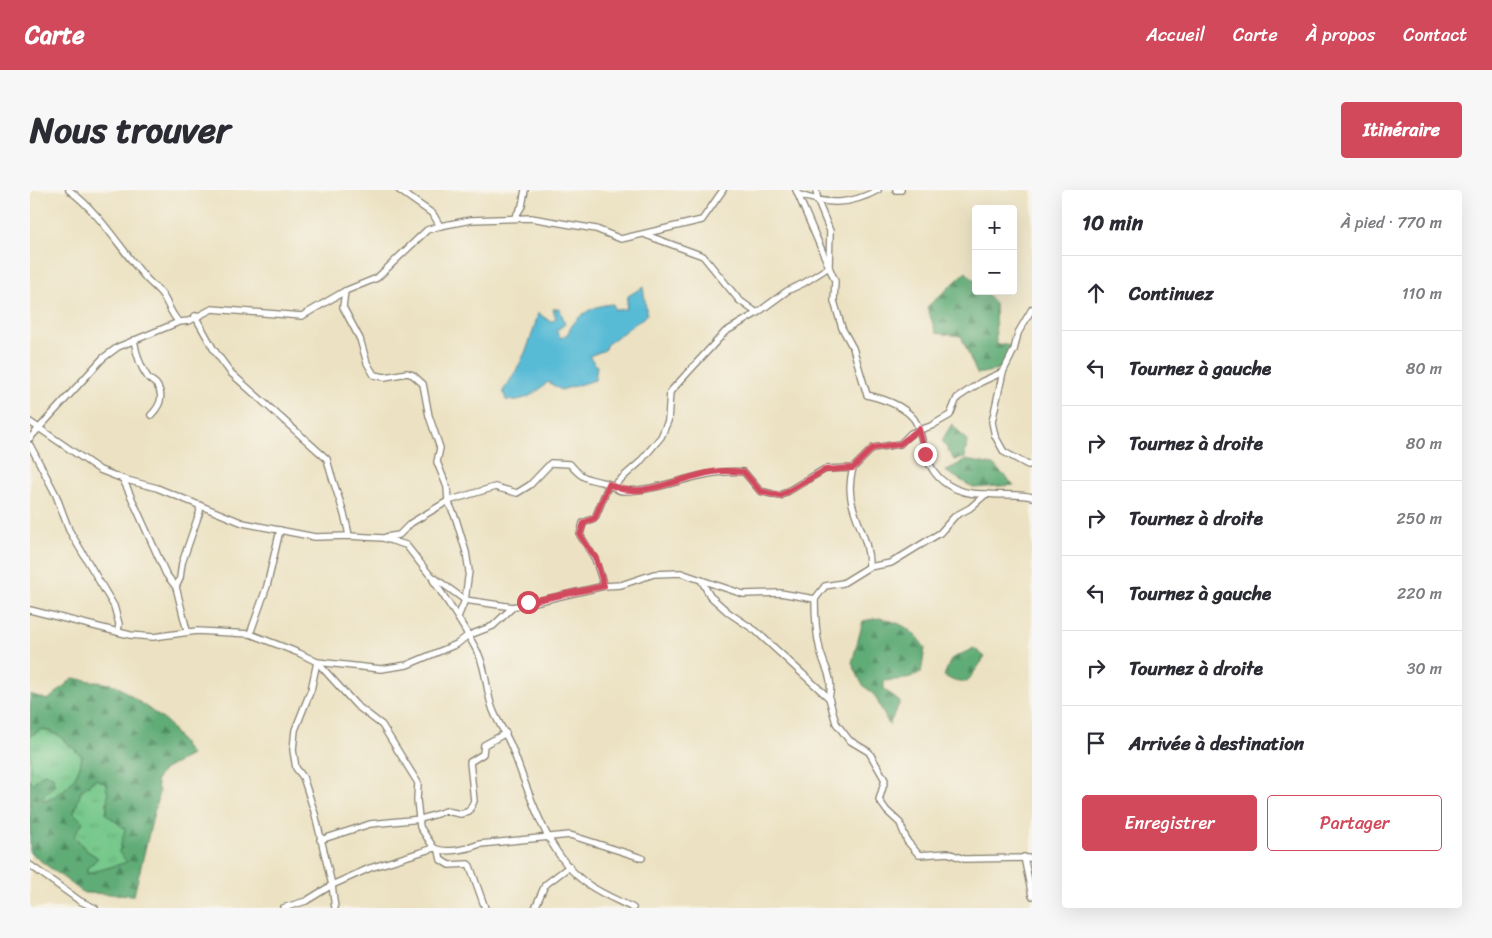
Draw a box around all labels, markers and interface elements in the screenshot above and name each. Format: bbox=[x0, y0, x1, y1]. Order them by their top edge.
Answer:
text: Carte bbox=[25, 14, 85, 56]
text: Accueil bbox=[1146, 19, 1205, 51]
text: Carte bbox=[1233, 19, 1278, 51]
text: À propos bbox=[1306, 19, 1375, 51]
text: Contact bbox=[1403, 19, 1467, 51]
text: Nous trouver bbox=[30, 99, 230, 161]
button: Itinéraire bbox=[1341, 102, 1462, 158]
text: 10 min bbox=[1082, 204, 1143, 242]
map controls bbox=[972, 205, 1017, 295]
button: + bbox=[972, 205, 1017, 250]
text: À pied · 770 m bbox=[1340, 208, 1442, 237]
button: − bbox=[972, 250, 1017, 295]
text: Continuez bbox=[1129, 277, 1214, 310]
icon: ahead bbox=[1082, 279, 1110, 307]
text: 110 m bbox=[1402, 279, 1442, 308]
text: Tournez à gauche bbox=[1129, 352, 1271, 385]
icon: left bbox=[1082, 354, 1110, 382]
text: 80 m bbox=[1406, 354, 1442, 383]
text: Tournez à droite bbox=[1129, 427, 1263, 460]
icon: right bbox=[1082, 429, 1110, 457]
text: 80 m bbox=[1406, 429, 1442, 458]
route end bbox=[914, 443, 937, 466]
text: Tournez à droite bbox=[1129, 502, 1263, 535]
icon: right bbox=[1082, 504, 1110, 532]
text: 250 m bbox=[1396, 504, 1442, 533]
text: Tournez à gauche bbox=[1129, 577, 1271, 610]
icon: left bbox=[1082, 579, 1110, 607]
text: 220 m bbox=[1397, 579, 1442, 608]
route start bbox=[517, 591, 540, 614]
text: Tournez à droite bbox=[1129, 652, 1263, 685]
icon: right bbox=[1082, 654, 1110, 682]
text: 30 m bbox=[1407, 654, 1442, 683]
text: Arrivée à destination bbox=[1129, 727, 1304, 760]
icon: arrive bbox=[1082, 729, 1110, 757]
button: Enregistrer bbox=[1082, 795, 1257, 851]
button: Partager bbox=[1267, 795, 1442, 851]

